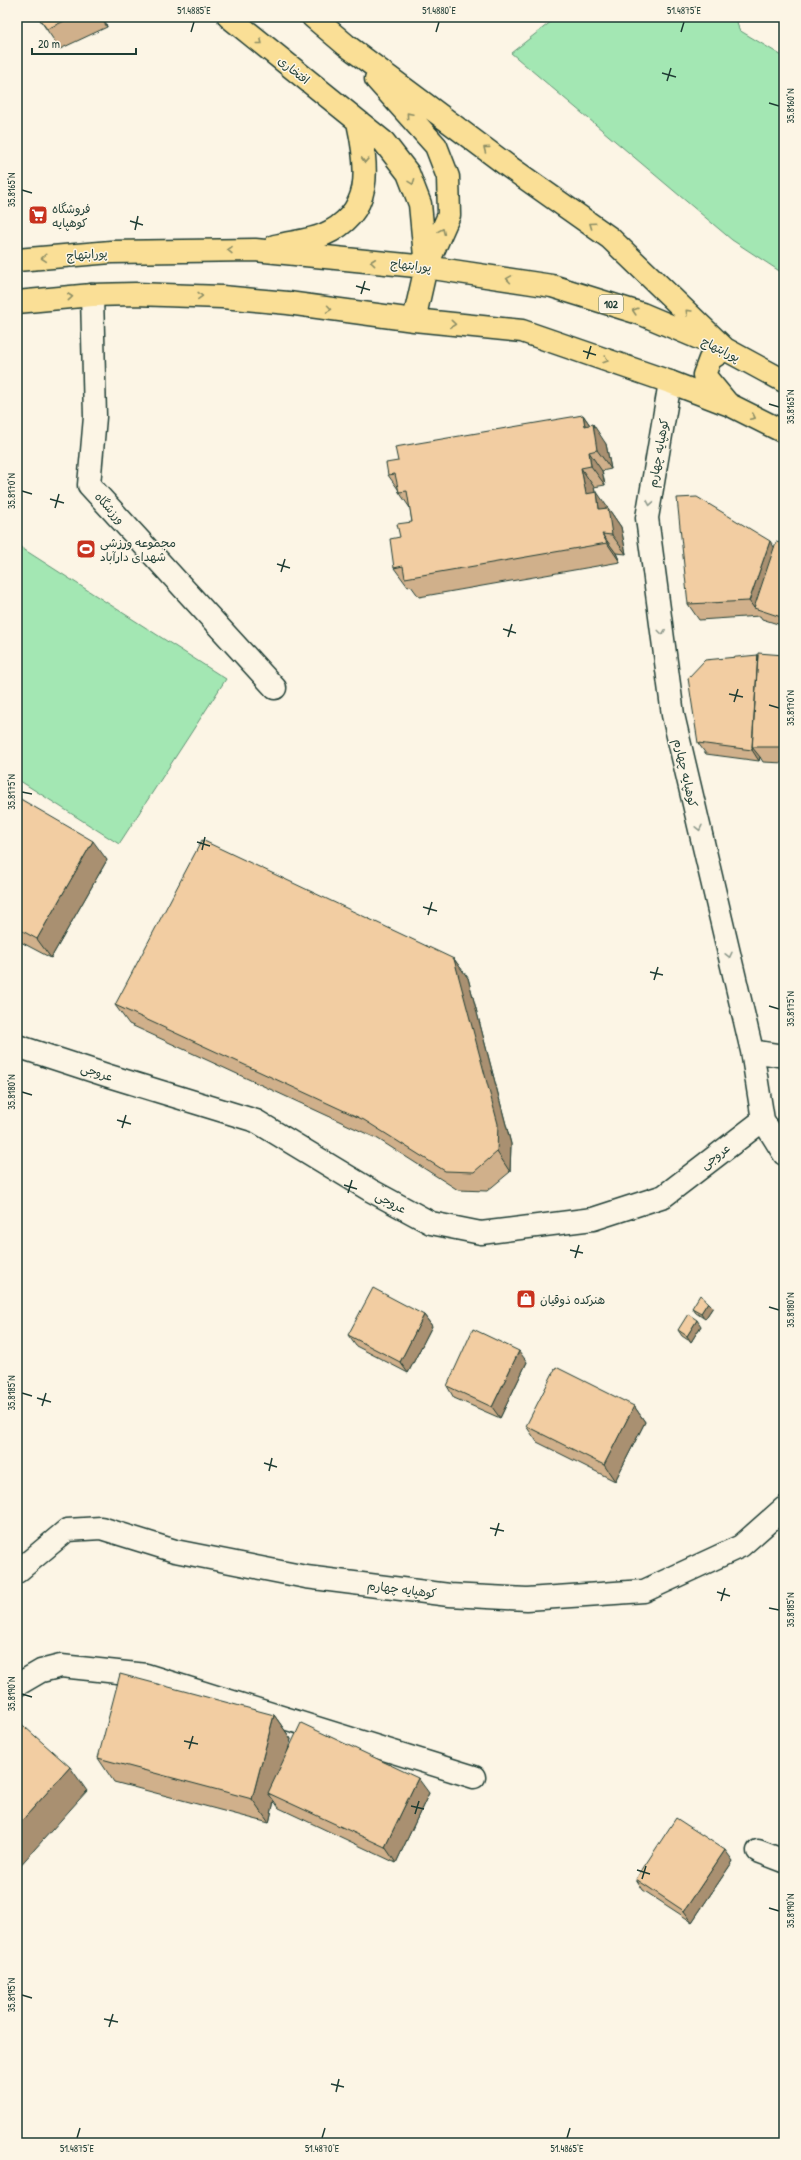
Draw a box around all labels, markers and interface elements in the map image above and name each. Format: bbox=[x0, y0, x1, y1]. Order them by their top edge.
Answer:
text: 51.4885°E bbox=[177, 4, 211, 17]
text: 51.4880°E bbox=[422, 4, 456, 17]
text: 51.4875°E bbox=[667, 4, 702, 17]
scale bar bbox=[32, 30, 136, 56]
text: 20 m bbox=[38, 35, 60, 52]
one-way arrow bbox=[255, 37, 262, 44]
street label: افتخاری bbox=[275, 52, 314, 88]
text: 35.8160°N bbox=[784, 89, 797, 123]
one-way arrow bbox=[406, 113, 413, 120]
one-way arrow bbox=[483, 147, 490, 154]
one-way arrow bbox=[361, 157, 369, 163]
text: 35.8165°N bbox=[5, 173, 18, 207]
one-way arrow bbox=[407, 178, 415, 185]
place label: فروشگاه کوهپایه bbox=[52, 200, 90, 231]
supermarket icon: فروشگاه کوهپایه bbox=[27, 204, 49, 226]
one-way arrow bbox=[589, 223, 596, 230]
one-way arrow bbox=[437, 228, 445, 235]
street label: پورابتهاج bbox=[66, 244, 108, 265]
one-way arrow bbox=[227, 246, 233, 254]
one-way arrow bbox=[41, 253, 47, 262]
street label: پورابتهاج bbox=[390, 254, 432, 277]
one-way arrow bbox=[370, 257, 376, 266]
one-way arrow bbox=[506, 275, 512, 284]
one-way arrow bbox=[197, 292, 203, 300]
one-way arrow bbox=[67, 293, 73, 302]
road number: 102 bbox=[599, 295, 623, 313]
one-way arrow bbox=[326, 304, 332, 313]
one-way arrow bbox=[632, 307, 639, 316]
one-way arrow bbox=[685, 309, 693, 317]
one-way arrow bbox=[450, 320, 456, 329]
street label: پورابتهاج bbox=[698, 332, 743, 367]
one-way arrow bbox=[602, 355, 609, 364]
text: 35.8165°N bbox=[784, 390, 797, 424]
one-way arrow bbox=[749, 412, 756, 420]
street label: کوهپایه چهارم bbox=[644, 417, 673, 489]
text: 35.8170°N bbox=[5, 473, 18, 509]
street label: ورزشگاه bbox=[91, 488, 129, 528]
one-way arrow bbox=[646, 500, 655, 506]
place label: مجموعه ورزشی شهدای دارآباد bbox=[100, 534, 176, 565]
sports icon: مجموعه ورزشی شهدای دارآباد bbox=[75, 538, 97, 560]
one-way arrow bbox=[657, 629, 666, 635]
text: 35.8170°N bbox=[784, 690, 797, 726]
street label: کوهپایه چهارم bbox=[669, 737, 702, 809]
text: 35.8175°N bbox=[5, 774, 18, 810]
one-way arrow bbox=[695, 825, 703, 831]
one-way arrow bbox=[725, 951, 733, 958]
text: 35.8175°N bbox=[784, 991, 797, 1027]
street label: عروجی bbox=[79, 1059, 115, 1085]
text: 35.8180°N bbox=[5, 1074, 18, 1110]
street label: عروجی bbox=[697, 1139, 733, 1173]
street label: عروجی bbox=[373, 1187, 409, 1217]
shop icon: هنرکده ذوقیان bbox=[515, 1288, 537, 1310]
place label: هنرکده ذوقیان bbox=[540, 1291, 605, 1308]
text: 35.8180°N bbox=[784, 1292, 797, 1328]
text: 35.8185°N bbox=[5, 1375, 18, 1411]
street label: کوهپایه چهارم bbox=[366, 1576, 438, 1603]
text: 35.8185°N bbox=[784, 1592, 797, 1628]
text: 35.8190°N bbox=[5, 1677, 18, 1711]
text: 35.8190°N bbox=[784, 1894, 797, 1928]
text: 35.8195°N bbox=[5, 1978, 18, 2012]
text: 51.4875°E bbox=[60, 2142, 95, 2155]
text: 51.4870°E bbox=[305, 2142, 340, 2155]
text: 51.4865°E bbox=[550, 2142, 584, 2155]

